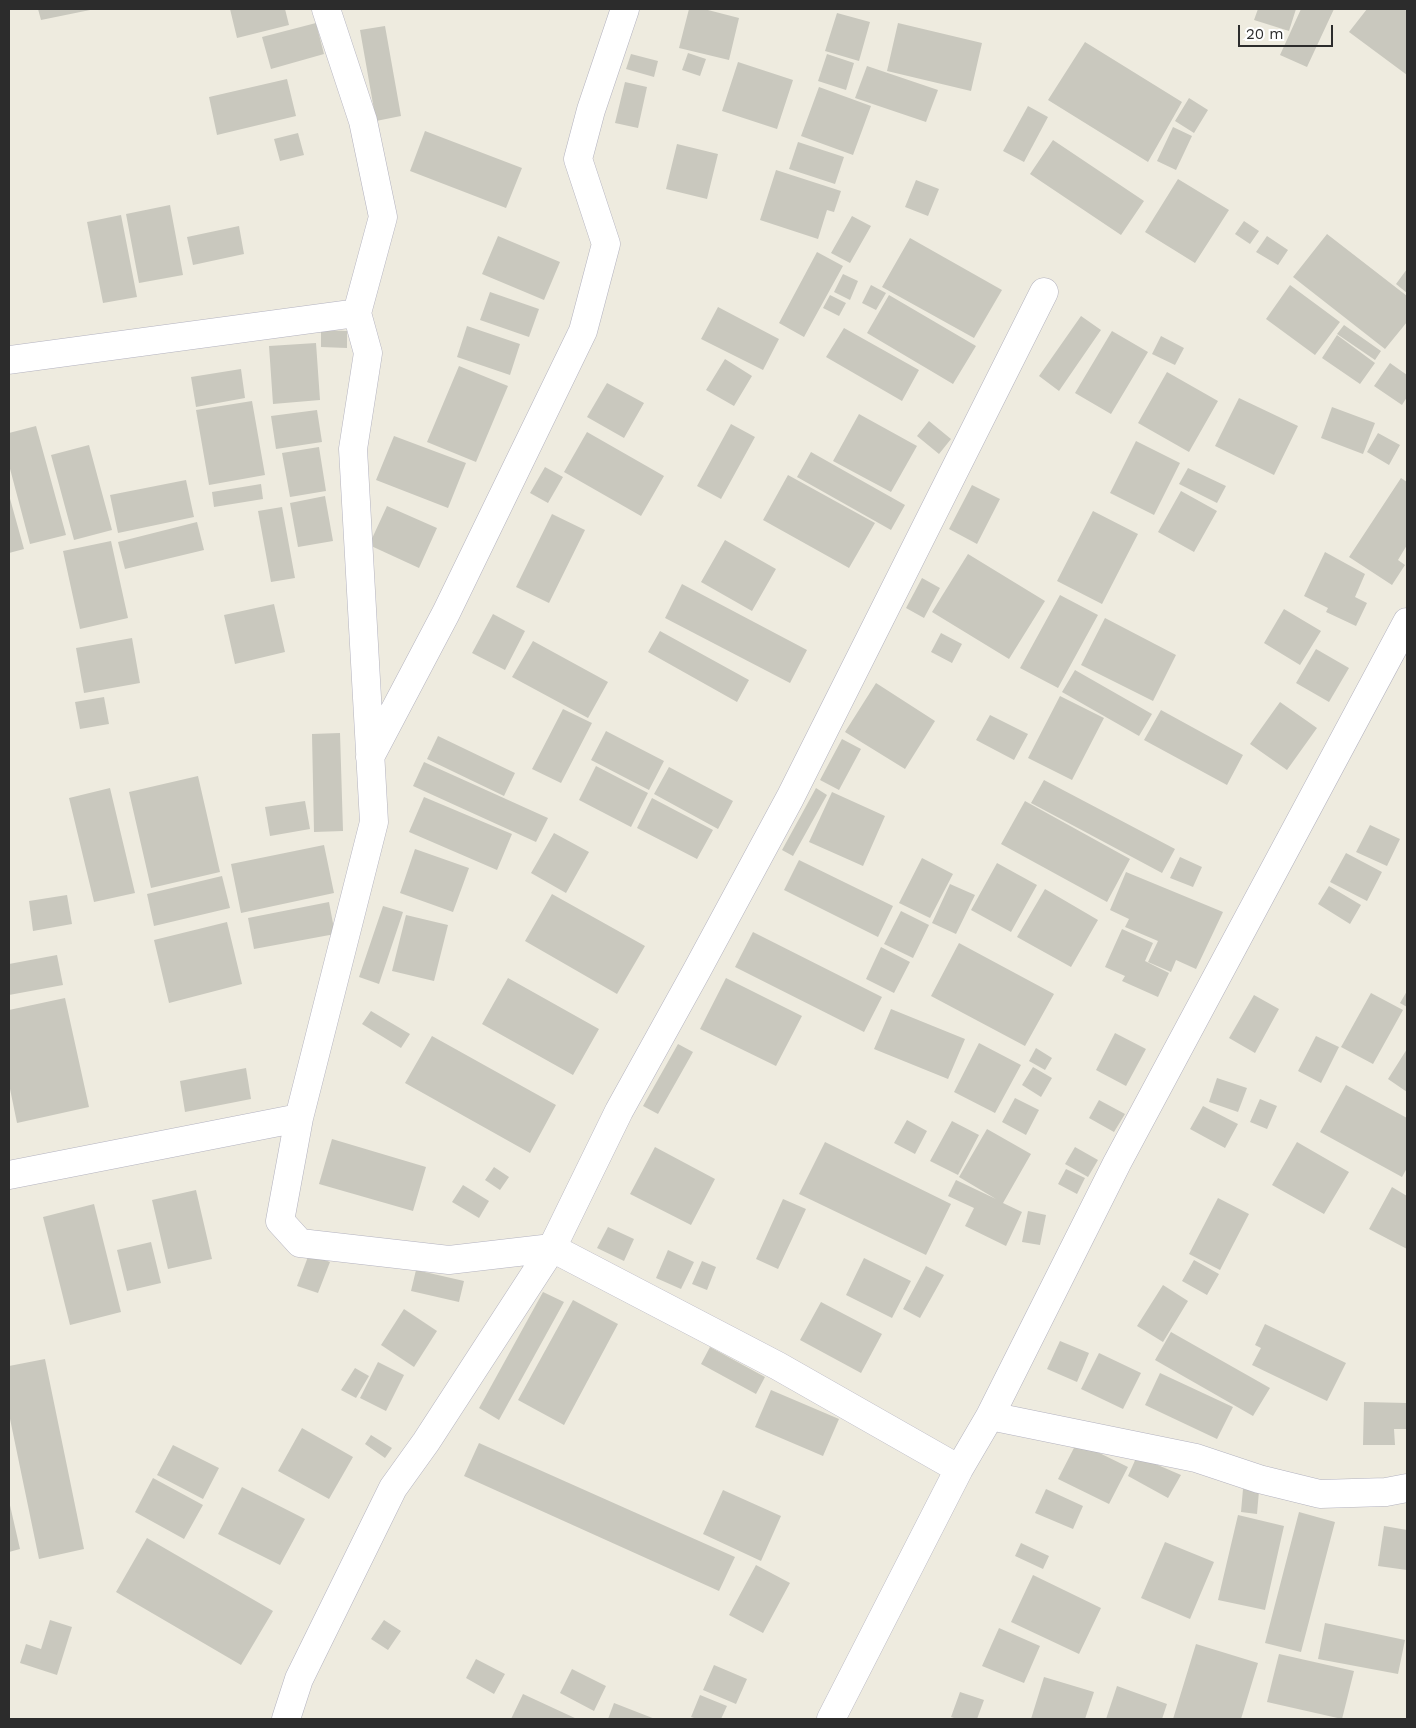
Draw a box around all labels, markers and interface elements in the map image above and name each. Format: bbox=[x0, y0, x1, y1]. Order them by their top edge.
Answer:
scale bar bbox=[1241, 15, 1336, 47]
text: 20 m bbox=[1246, 25, 1284, 43]

